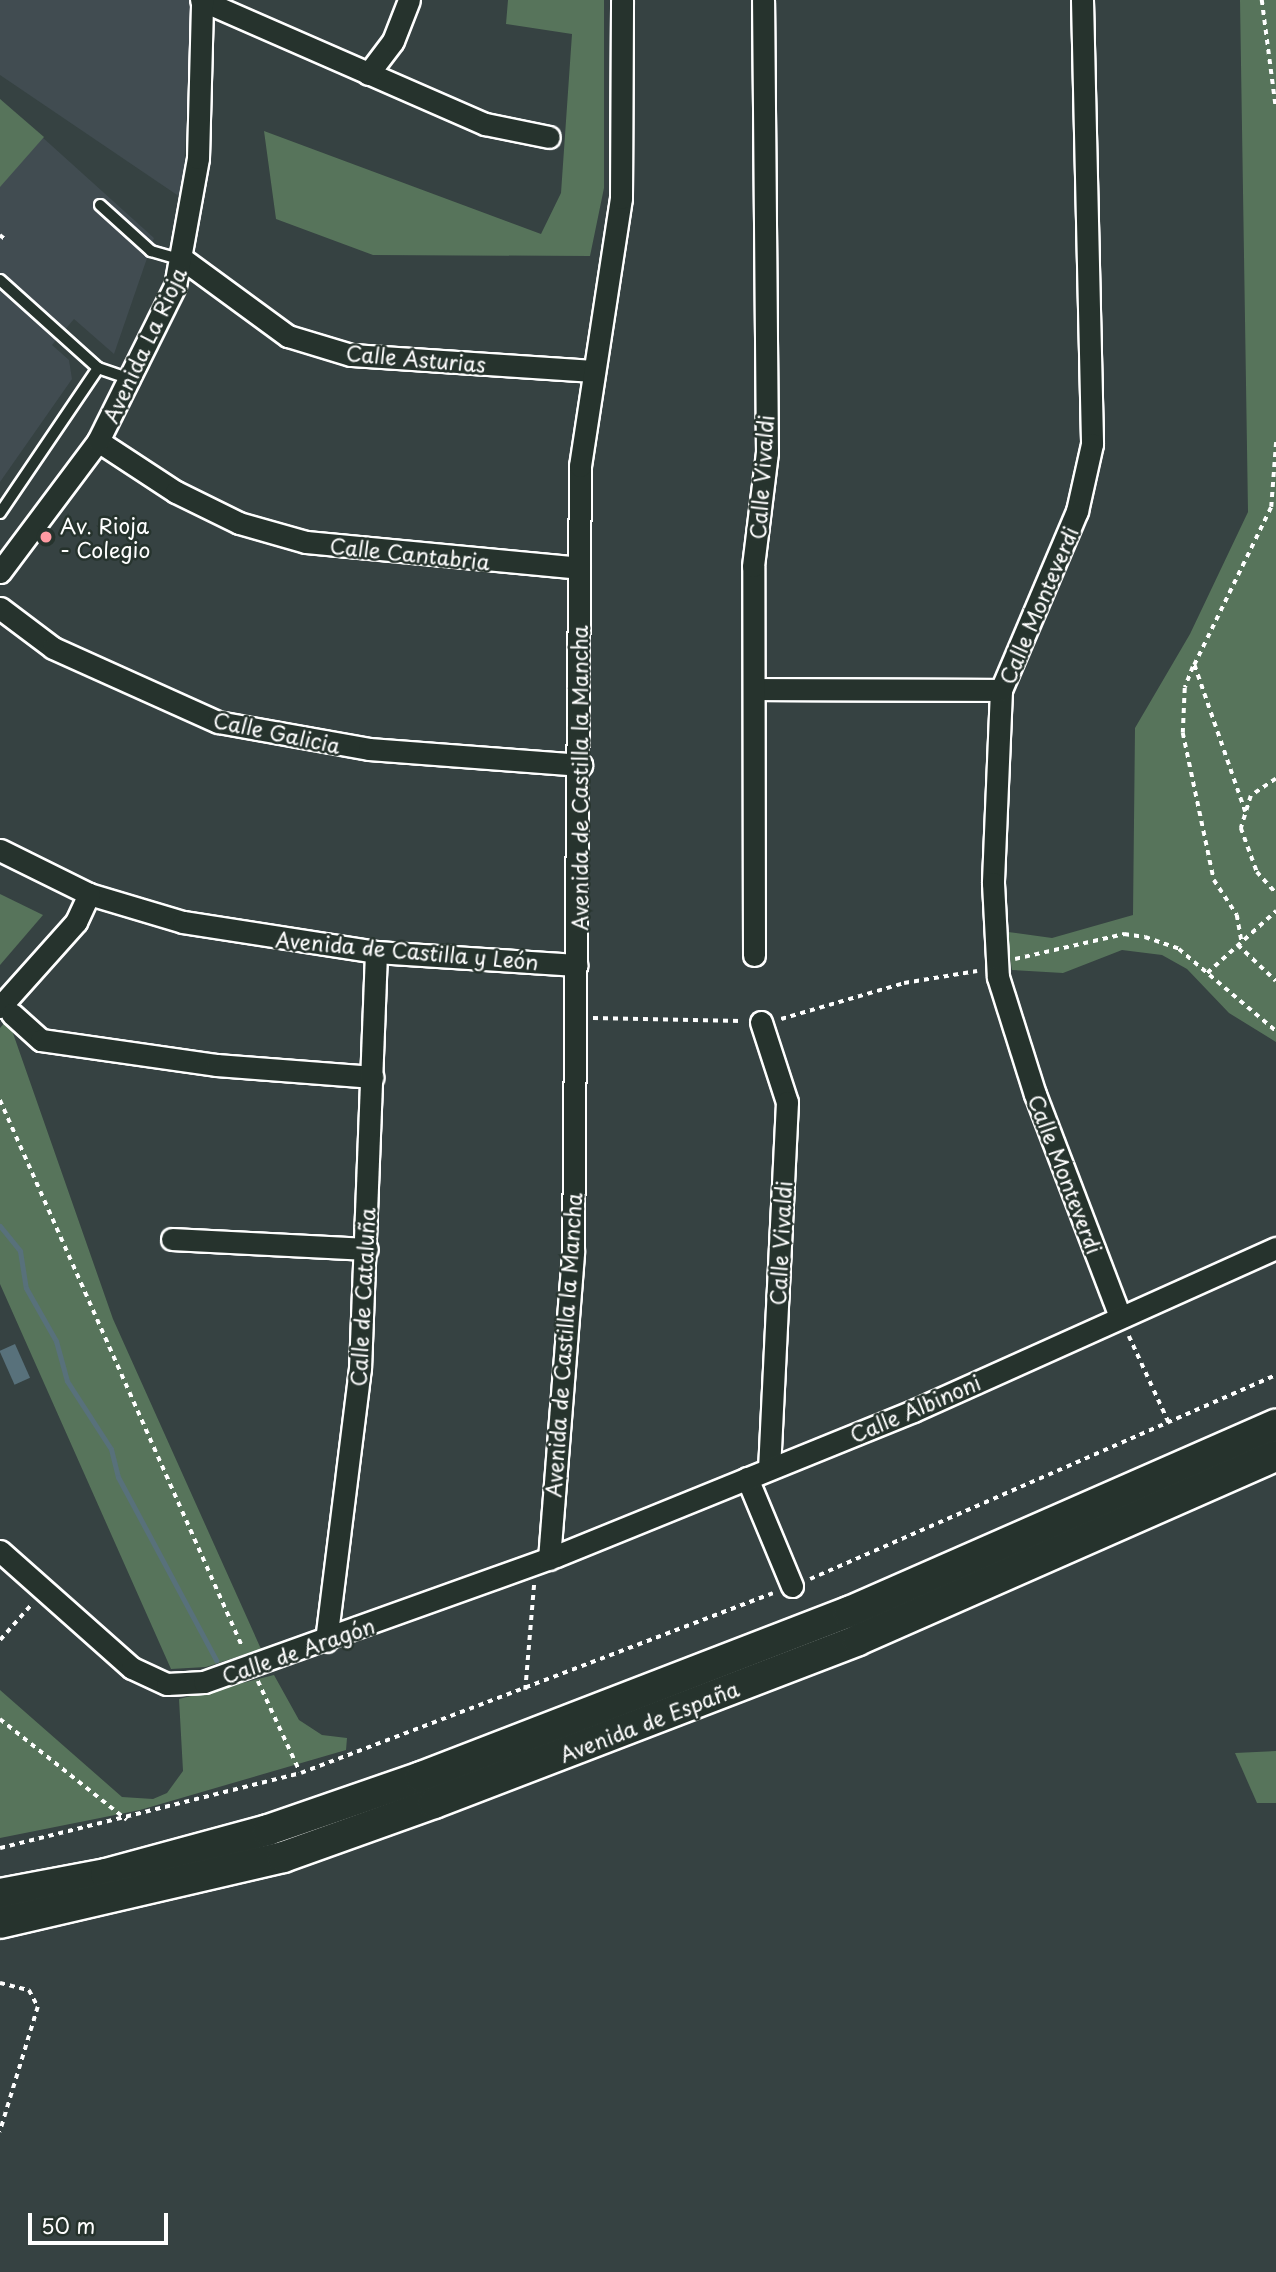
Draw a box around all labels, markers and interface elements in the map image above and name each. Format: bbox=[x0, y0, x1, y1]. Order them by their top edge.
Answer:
street label: Avenida La Rioja bbox=[97, 263, 191, 427]
street label: Calle Asturias bbox=[345, 339, 487, 377]
street label: Calle Vivaldi bbox=[744, 413, 778, 541]
place label: Av. Rioja - Colegio bbox=[60, 512, 151, 562]
street label: Calle Monteverdi bbox=[993, 521, 1083, 689]
marker: Av. Rioja - Colegio bbox=[38, 529, 54, 545]
street label: Calle Cantabria bbox=[329, 532, 491, 574]
street label: Avenida de Castilla la Mancha bbox=[566, 624, 592, 932]
street label: Calle Galicia bbox=[211, 706, 343, 758]
street label: Avenida de Castilla y León bbox=[273, 926, 541, 974]
street label: Calle Monteverdi bbox=[1024, 1090, 1108, 1258]
street label: Calle Vivaldi bbox=[764, 1180, 796, 1306]
street label: Avenida de Castilla la Mancha bbox=[540, 1190, 586, 1500]
street label: Calle de Cataluña bbox=[345, 1206, 379, 1388]
street label: Calle Albinoni bbox=[845, 1369, 985, 1447]
street label: Calle de Aragón bbox=[217, 1612, 379, 1688]
street label: Avenida de España bbox=[555, 1675, 743, 1767]
scale bar bbox=[32, 2198, 172, 2242]
text: 50 m bbox=[41, 2209, 95, 2241]

